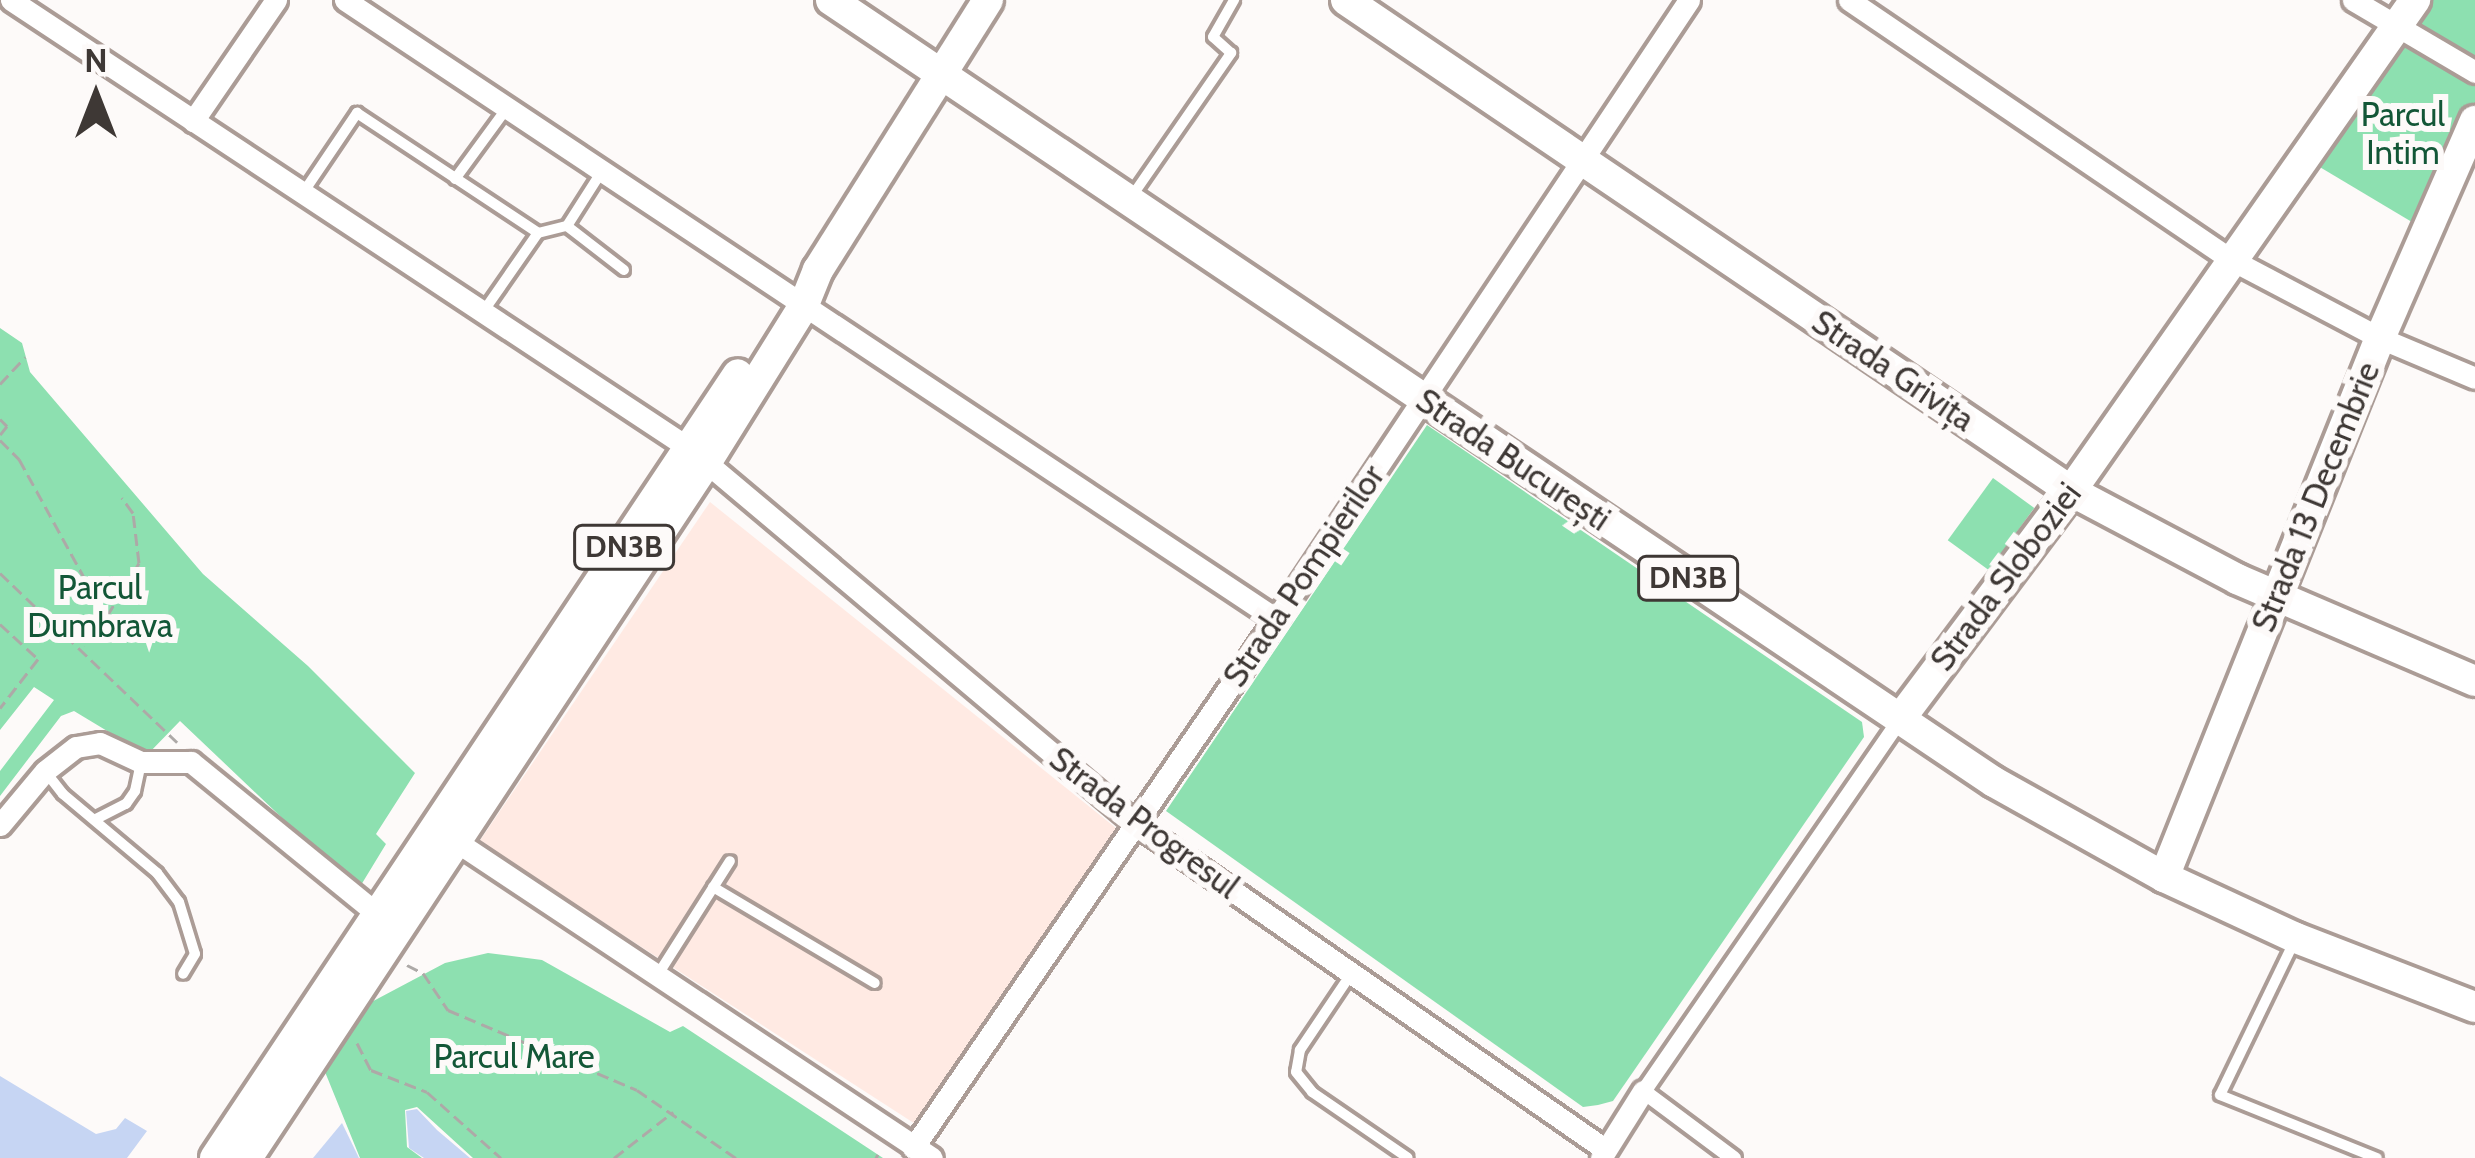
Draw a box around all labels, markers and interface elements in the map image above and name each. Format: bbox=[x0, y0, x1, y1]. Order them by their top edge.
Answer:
north arrow bbox=[36, 36, 156, 156]
text: N bbox=[84, 40, 108, 80]
park label: Parcul Intim bbox=[2361, 95, 2445, 173]
street label: Strada Grivița bbox=[1804, 302, 1982, 440]
street label: Strada 13 Decembrie bbox=[2244, 356, 2388, 638]
street label: Strada București bbox=[1409, 381, 1617, 539]
street label: Strada Pompierilor bbox=[1215, 458, 1393, 694]
street label: Strada Sloboziei bbox=[1923, 475, 2089, 679]
road number: DN3B bbox=[573, 523, 675, 571]
road number: DN3B bbox=[1637, 554, 1739, 602]
park label: Parcul Dumbrava bbox=[27, 568, 173, 646]
street label: Strada Progresul bbox=[1042, 739, 1246, 907]
park label: Parcul Mare bbox=[433, 1037, 595, 1077]

